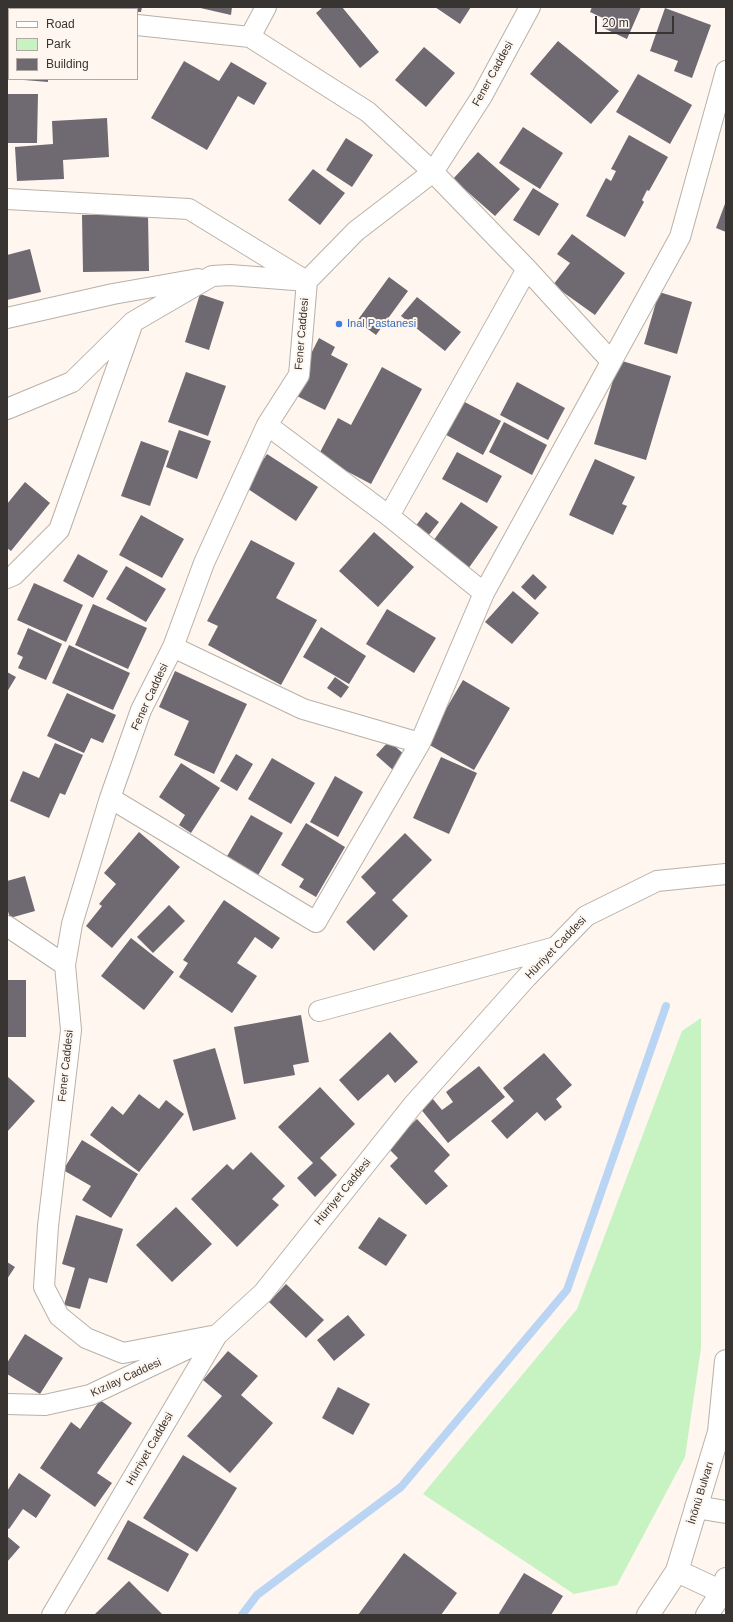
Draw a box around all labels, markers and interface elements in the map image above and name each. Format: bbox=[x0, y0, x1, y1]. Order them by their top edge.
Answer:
legend bbox=[8, 8, 138, 80]
scale bar bbox=[597, 8, 676, 34]
text: 20 m bbox=[602, 16, 629, 30]
text: Road bbox=[46, 17, 75, 31]
text: Park bbox=[46, 37, 71, 51]
street label: Fener Caddesi bbox=[470, 39, 516, 109]
text: Building bbox=[46, 57, 89, 71]
street label: Fener Caddesi bbox=[292, 297, 312, 371]
place label: Inal Pastanesi bbox=[347, 317, 416, 331]
marker: Inal Pastanesi bbox=[334, 319, 344, 329]
street label: Fener Caddesi bbox=[129, 662, 171, 732]
street label: Hürriyet Caddesi bbox=[523, 914, 589, 982]
street label: Fener Caddesi bbox=[56, 1029, 76, 1103]
street label: Hürriyet Caddesi bbox=[312, 1156, 374, 1228]
street label: Kızılay Caddesi bbox=[89, 1356, 163, 1400]
street label: Hürriyet Caddesi bbox=[124, 1410, 176, 1488]
street label: İnönü Bulvarı bbox=[685, 1460, 717, 1526]

